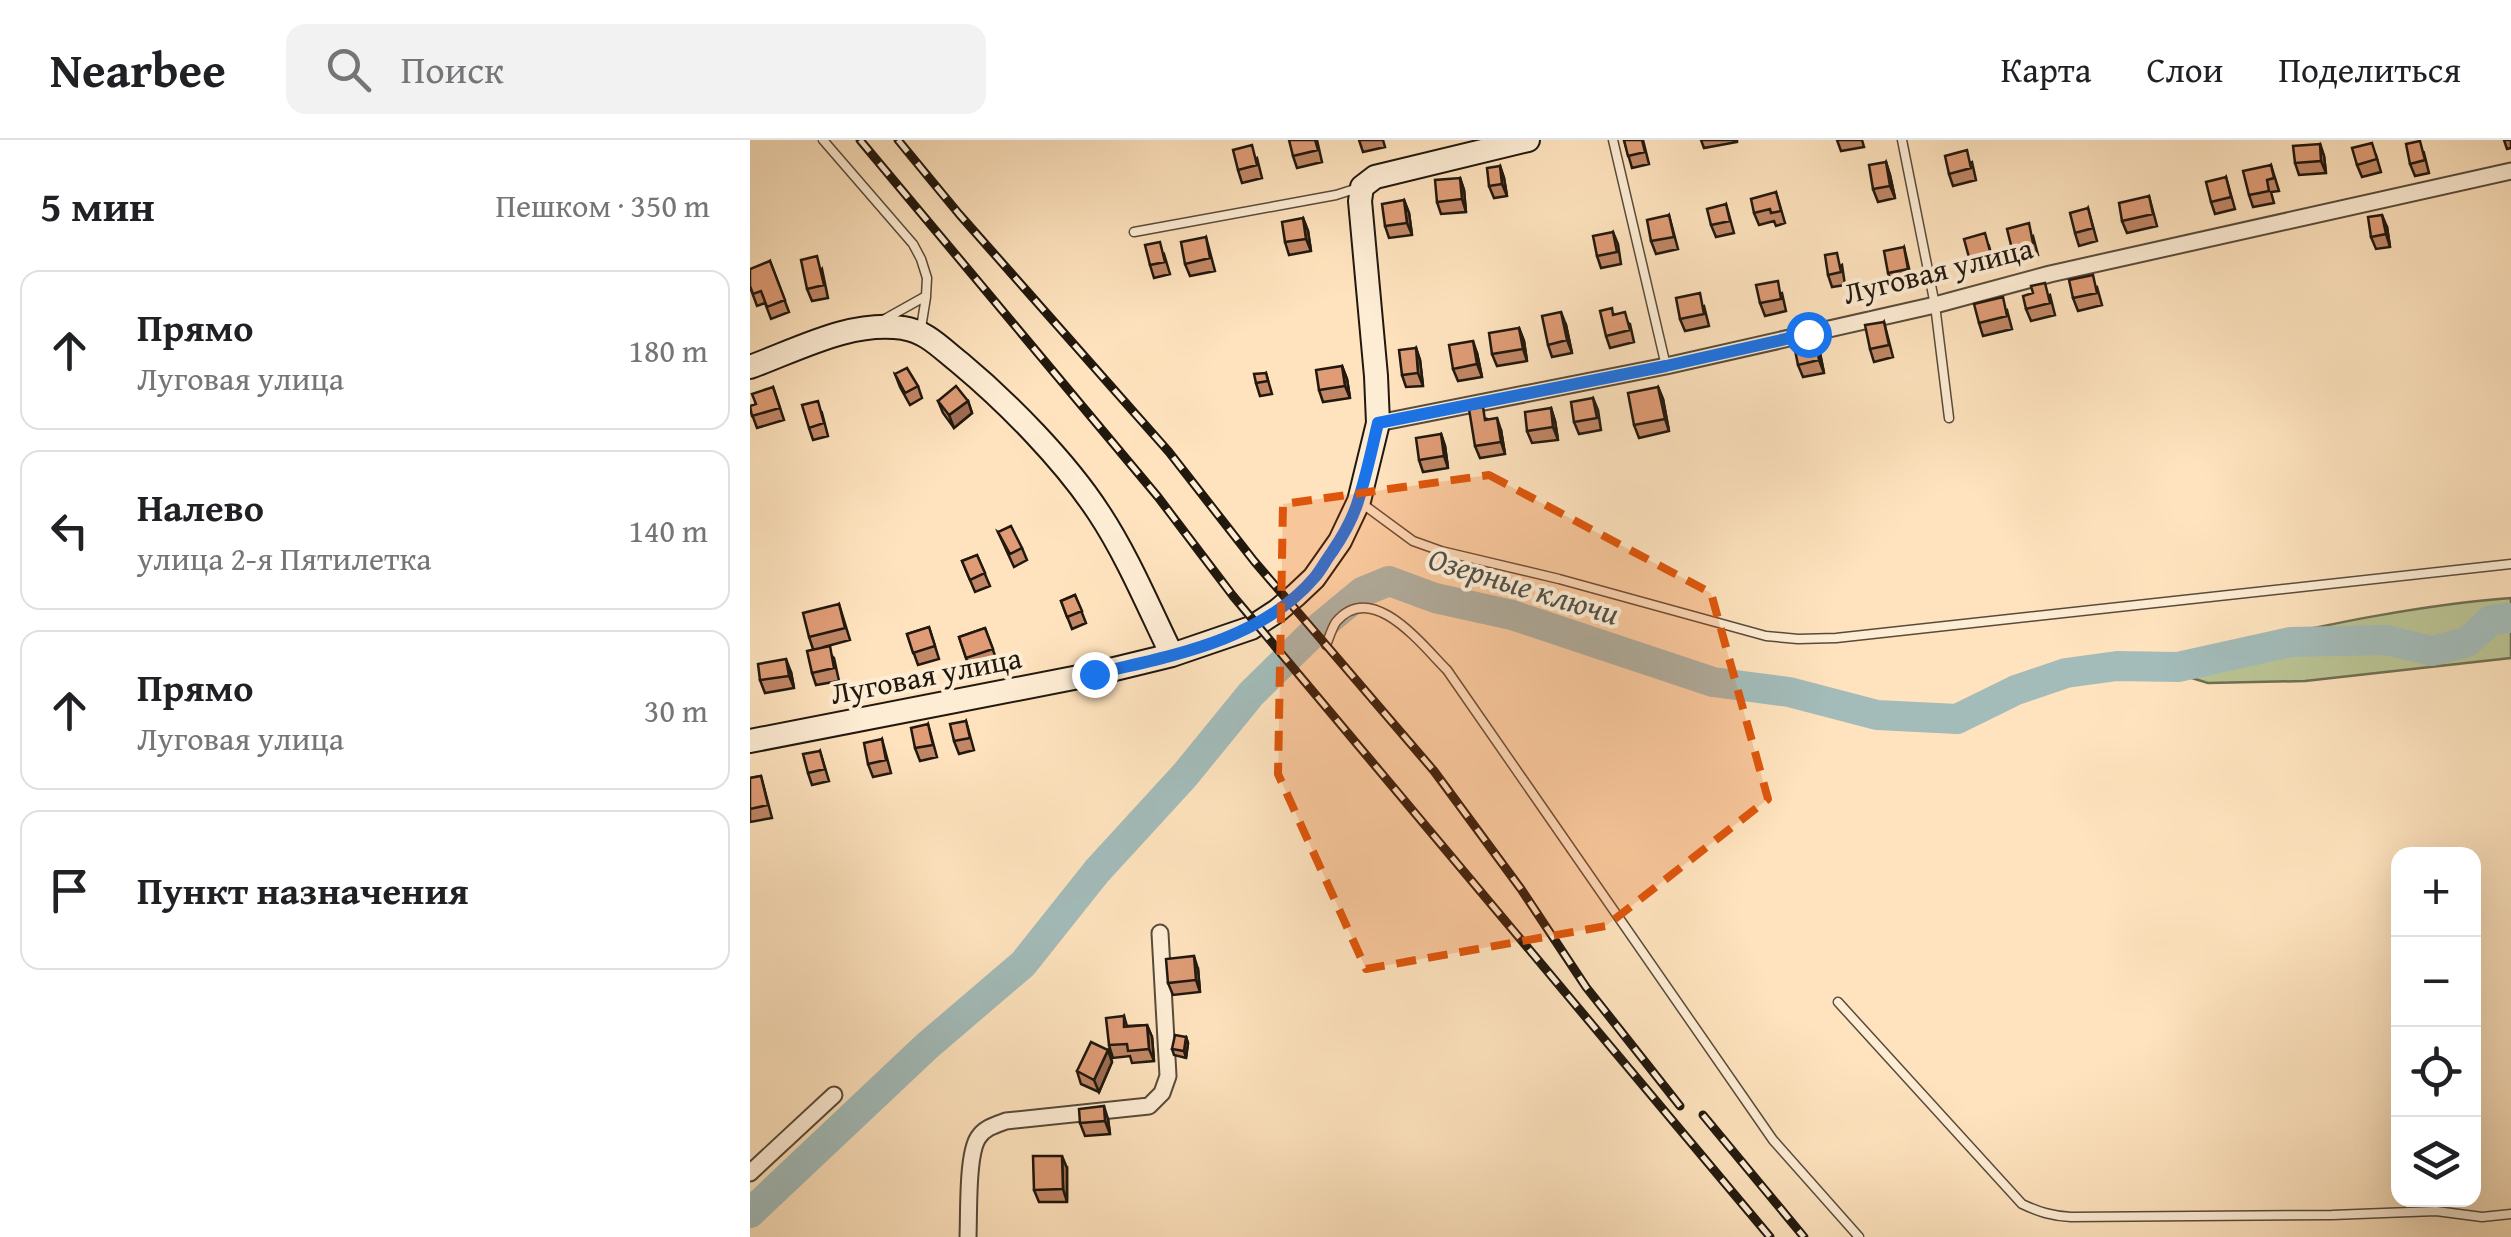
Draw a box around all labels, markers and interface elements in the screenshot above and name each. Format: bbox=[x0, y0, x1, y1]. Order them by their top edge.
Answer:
search box bbox=[286, 24, 986, 114]
text: Nearbee bbox=[50, 34, 226, 105]
text: Поиск bbox=[401, 41, 504, 97]
icon: search bbox=[321, 42, 376, 97]
text: Карта bbox=[2001, 44, 2091, 95]
text: Слои bbox=[2146, 44, 2223, 95]
text: Поделиться bbox=[2278, 44, 2461, 95]
text: 5 мин bbox=[40, 175, 155, 236]
text: Пешком · 350 m bbox=[495, 182, 710, 229]
street label: Луговая улица bbox=[1838, 225, 2038, 315]
text: Прямо bbox=[137, 299, 253, 355]
route start bbox=[1786, 312, 1832, 358]
icon: ahead bbox=[42, 323, 97, 378]
text: 180 m bbox=[629, 327, 708, 374]
text: Луговая улица bbox=[137, 355, 344, 402]
text: Налево bbox=[137, 479, 264, 535]
icon: left bbox=[42, 503, 97, 558]
text: 140 m bbox=[629, 507, 708, 554]
water label: Озерные ключи bbox=[1423, 534, 1625, 637]
text: улица 2-я Пятилетка bbox=[137, 535, 431, 582]
street label: Луговая улица bbox=[826, 635, 1026, 715]
route end bbox=[1072, 652, 1118, 698]
text: Прямо bbox=[137, 659, 253, 715]
icon: ahead bbox=[42, 683, 97, 738]
text: 30 m bbox=[644, 687, 708, 734]
text: Луговая улица bbox=[137, 715, 344, 762]
map controls bbox=[2391, 847, 2481, 1207]
button: + bbox=[2391, 847, 2481, 937]
text: Пункт назначения bbox=[137, 862, 469, 918]
icon: arrive bbox=[42, 863, 97, 918]
button: − bbox=[2391, 937, 2481, 1027]
button: locate bbox=[2391, 1027, 2481, 1117]
button: layers bbox=[2391, 1117, 2481, 1207]

